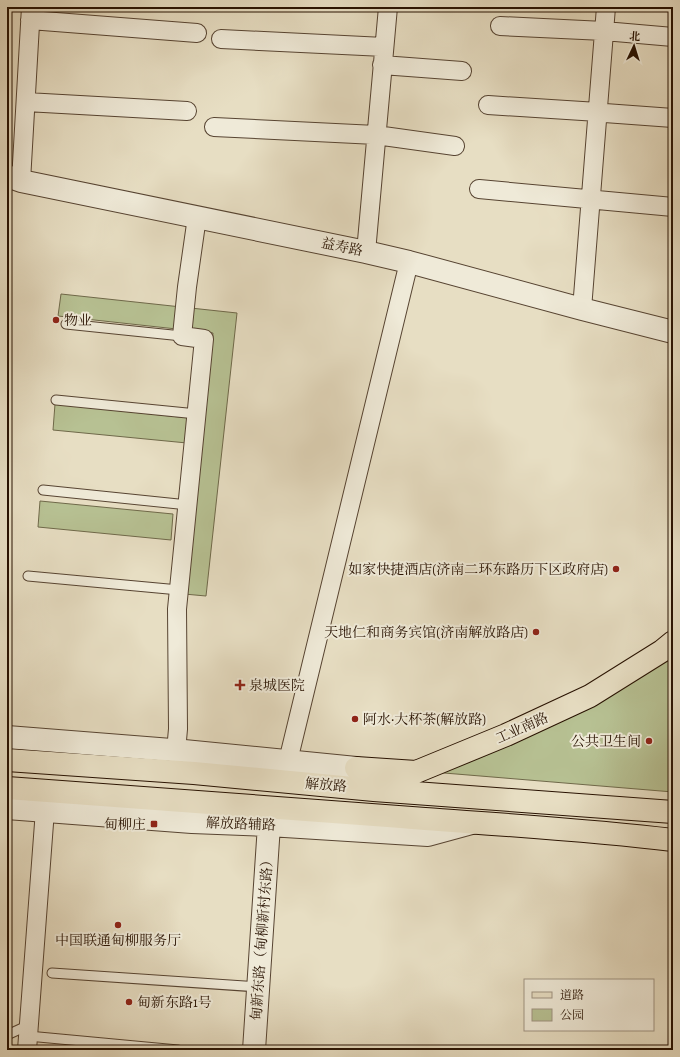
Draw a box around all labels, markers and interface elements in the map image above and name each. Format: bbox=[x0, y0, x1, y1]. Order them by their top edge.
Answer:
north arrow bbox=[614, 26, 654, 66]
text: 北 bbox=[629, 29, 641, 44]
street label: 益寿路 bbox=[319, 233, 365, 261]
place label: 物业 bbox=[64, 311, 92, 330]
marker: 物业 bbox=[51, 315, 61, 325]
place label: 如家快捷酒店(济南二环东路历下区政府店) bbox=[348, 560, 608, 579]
marker: 如家快捷酒店(济南二环东路历下区政府店) bbox=[611, 564, 621, 574]
place label: 天地仁和商务宾馆(济南解放路店) bbox=[324, 623, 528, 642]
marker: 天地仁和商务宾馆(济南解放路店) bbox=[531, 627, 541, 637]
place label: 泉城医院 bbox=[249, 676, 305, 695]
marker: 泉城医院 bbox=[234, 679, 246, 691]
street label: 工业南路 bbox=[493, 708, 551, 748]
place label: 阿水·大杯茶(解放路) bbox=[363, 710, 486, 729]
marker: 阿水·大杯茶(解放路) bbox=[350, 714, 360, 724]
place label: 公共卫生间 bbox=[571, 732, 641, 751]
marker: 公共卫生间 bbox=[644, 736, 654, 746]
street label: 解放路 bbox=[304, 774, 348, 796]
street label: 解放路辅路 bbox=[206, 813, 276, 835]
place label: 甸柳庄 bbox=[104, 815, 146, 834]
marker: 甸柳庄 bbox=[149, 819, 159, 829]
street label: 甸新东路（甸柳新村东路） bbox=[247, 853, 277, 1021]
marker: 中国联通甸柳服务厅 bbox=[113, 920, 123, 930]
place label: 中国联通甸柳服务厅 bbox=[55, 931, 181, 950]
legend bbox=[524, 979, 654, 1031]
text: 道路 bbox=[560, 987, 584, 1003]
place label: 甸新东路1号 bbox=[137, 993, 212, 1012]
marker: 甸新东路1号 bbox=[124, 997, 134, 1007]
text: 公园 bbox=[560, 1007, 584, 1023]

